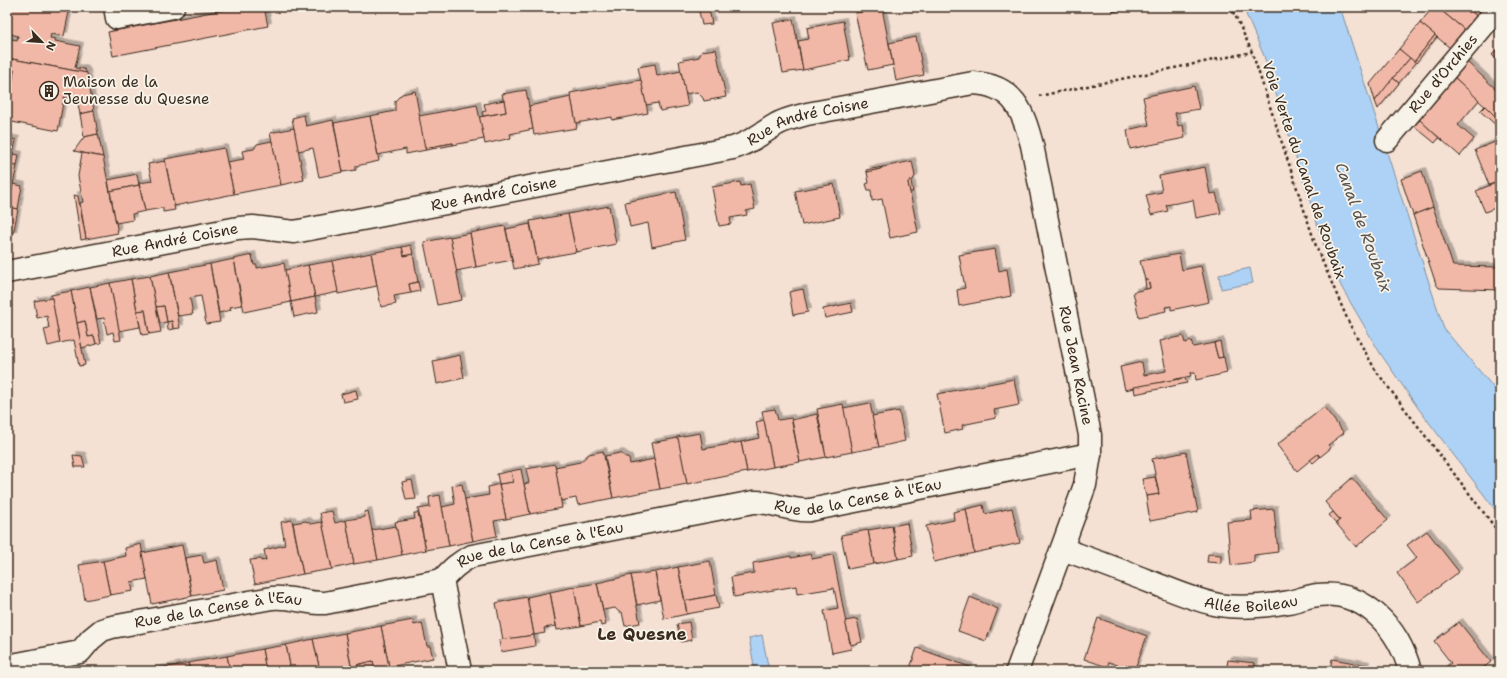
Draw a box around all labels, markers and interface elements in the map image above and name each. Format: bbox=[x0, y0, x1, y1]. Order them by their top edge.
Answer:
north arrow bbox=[22, 22, 62, 62]
street label: Rue d'Orchies bbox=[1404, 30, 1482, 117]
text: N bbox=[42, 39, 59, 53]
street label: Voie Verte du Canal de Roubaix bbox=[1257, 58, 1351, 282]
place label: Maison de la Jeunesse du Quesne bbox=[63, 72, 210, 109]
building icon: Maison de la Jeunesse du Quesne bbox=[38, 80, 60, 102]
street label: Rue André Coisne bbox=[743, 93, 870, 150]
water label: Canal de Roubaix bbox=[1330, 159, 1397, 295]
street label: Rue André Coisne bbox=[429, 172, 559, 216]
street label: Rue André Coisne bbox=[110, 218, 240, 262]
street label: Rue Jean Racine bbox=[1054, 304, 1098, 427]
street label: Rue de la Cense à l'Eau bbox=[772, 474, 943, 521]
street label: Rue de la Cense à l'Eau bbox=[453, 517, 625, 572]
street label: Rue de la Cense à l'Eau bbox=[133, 588, 304, 633]
street label: Allée Boileau bbox=[1202, 590, 1300, 617]
district label: Le Quesne bbox=[597, 623, 687, 645]

